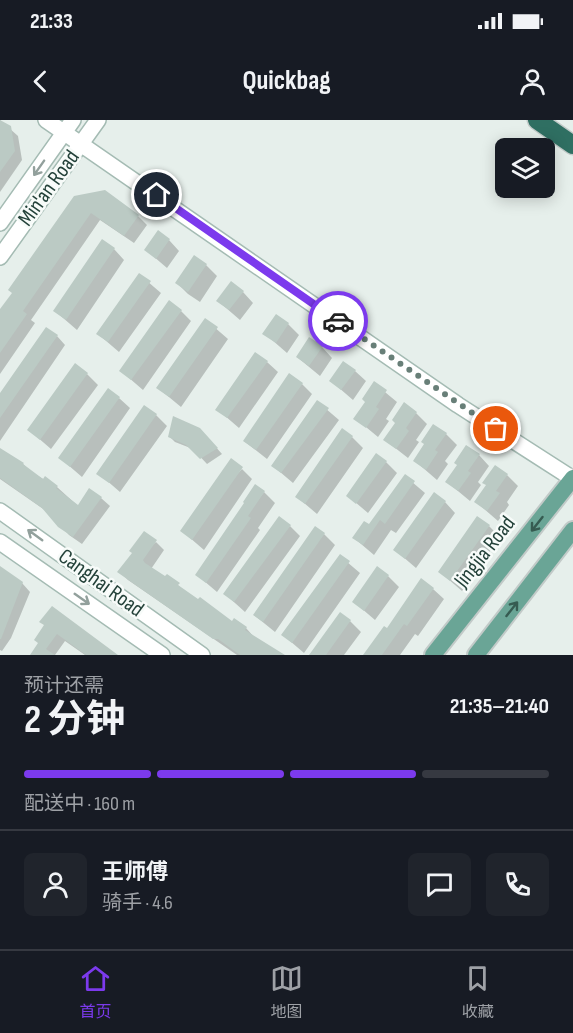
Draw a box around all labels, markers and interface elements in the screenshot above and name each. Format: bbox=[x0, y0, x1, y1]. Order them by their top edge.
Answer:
text: 21:33 bbox=[30, 8, 73, 35]
icon: back bbox=[24, 65, 57, 98]
text: Quickbag bbox=[242, 65, 331, 97]
icon: person bbox=[516, 65, 549, 98]
map controls bbox=[495, 138, 555, 198]
button: layers bbox=[495, 138, 555, 198]
street label: Min'an Road bbox=[12, 145, 86, 231]
one-way arrow bbox=[33, 159, 45, 175]
pin bbox=[131, 169, 182, 220]
icon: home bbox=[140, 178, 173, 211]
courier bbox=[308, 291, 368, 351]
icon: car bbox=[322, 305, 355, 338]
pin bbox=[470, 403, 521, 454]
icon: bag bbox=[479, 412, 512, 445]
street label: Jingjia Road bbox=[448, 511, 521, 594]
one-way arrow bbox=[530, 515, 543, 531]
one-way arrow bbox=[27, 529, 43, 542]
street label: Canghai Road bbox=[53, 543, 149, 623]
one-way arrow bbox=[74, 593, 90, 605]
one-way arrow bbox=[505, 601, 518, 617]
text: 预计还需 bbox=[24, 674, 104, 698]
text: 21:35–21:40 bbox=[450, 693, 549, 720]
text: 2 分钟 bbox=[24, 697, 125, 744]
text: 配送中 · 160 m bbox=[24, 792, 135, 816]
button: person bbox=[24, 853, 87, 916]
button: chat bbox=[408, 853, 471, 916]
button: phone bbox=[486, 853, 549, 916]
text: 王师傅 bbox=[102, 859, 168, 886]
text: 骑手 · 4.6 bbox=[102, 891, 173, 915]
tab: 首页 bbox=[79, 962, 112, 1022]
tab: 地图 bbox=[270, 962, 303, 1022]
tab: 收藏 bbox=[461, 962, 494, 1022]

